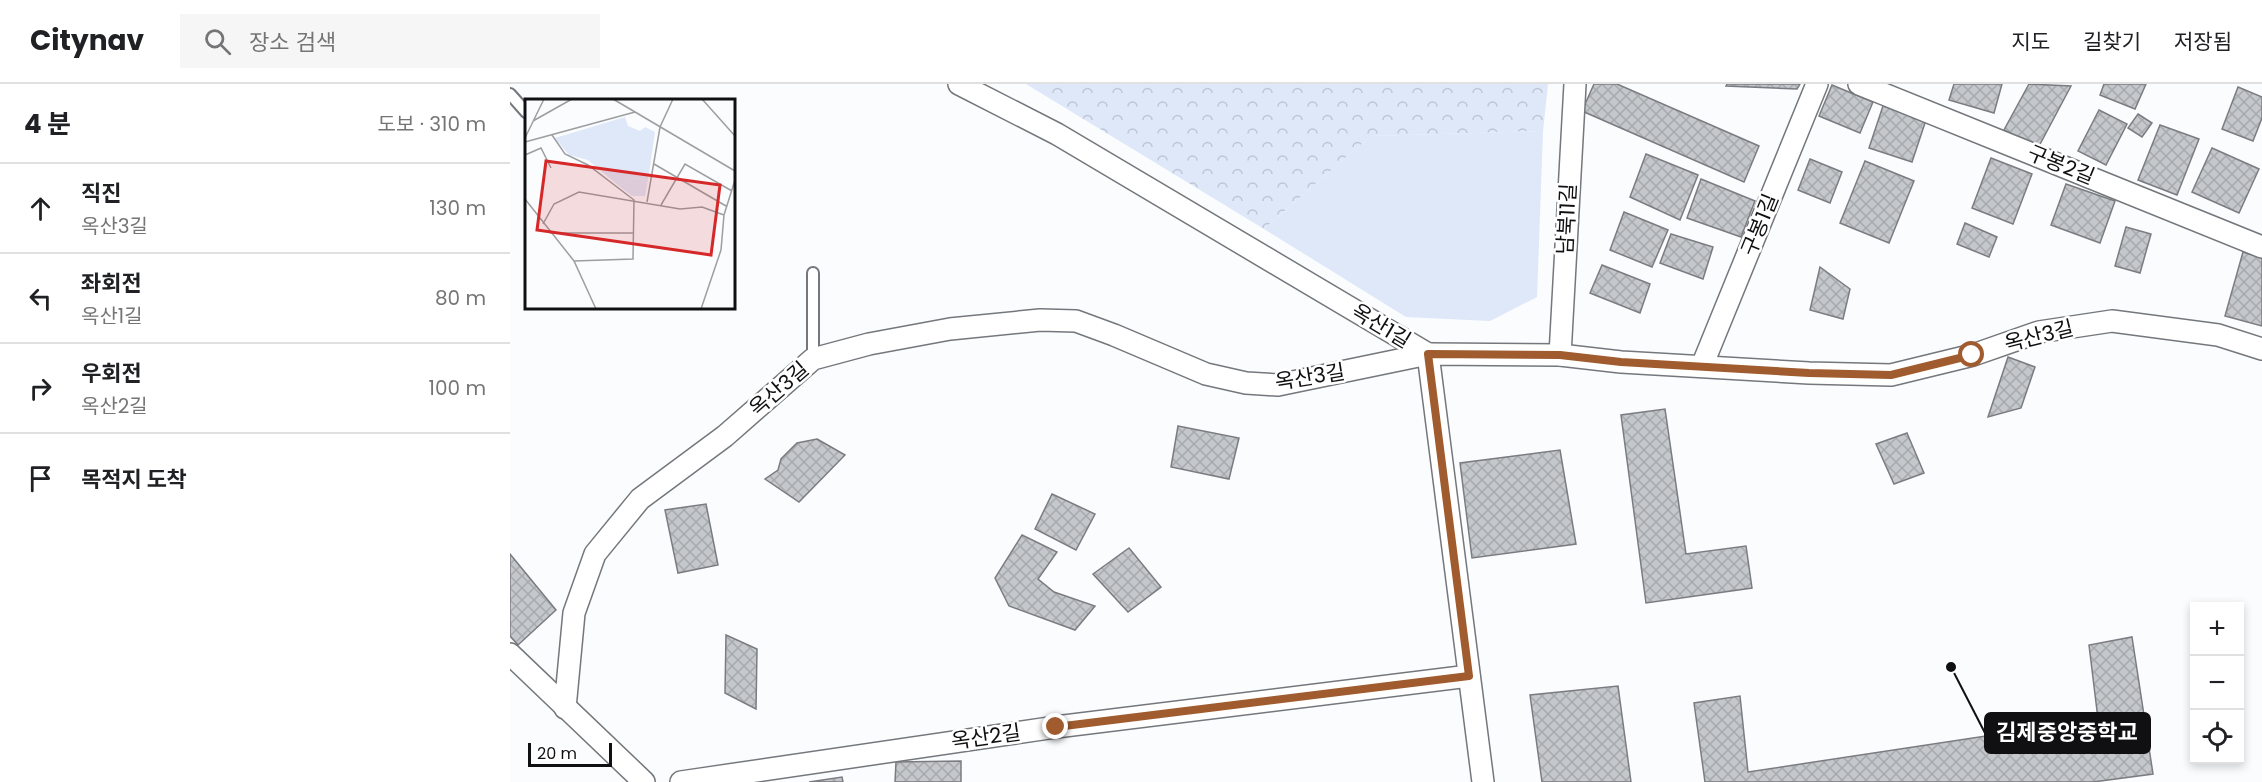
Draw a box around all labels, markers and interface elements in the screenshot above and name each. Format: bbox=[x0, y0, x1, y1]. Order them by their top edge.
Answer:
search box bbox=[180, 14, 600, 68]
text: Citynav bbox=[30, 21, 144, 60]
icon: search bbox=[201, 25, 234, 58]
text: 장소 검색 bbox=[249, 27, 336, 58]
text: 지도 bbox=[2011, 27, 2050, 56]
text: 길찾기 bbox=[2083, 27, 2141, 56]
text: 저장됨 bbox=[2174, 27, 2232, 56]
inset map bbox=[525, 99, 735, 309]
text: 4 분 bbox=[24, 106, 71, 142]
text: 도보 · 310 m bbox=[378, 110, 486, 138]
street label: 구봉2길 bbox=[2023, 138, 2099, 191]
text: 직진 bbox=[81, 178, 121, 209]
street label: 남북11길 bbox=[1550, 183, 1583, 255]
street label: 구봉1길 bbox=[1734, 189, 1785, 260]
icon: ahead bbox=[24, 192, 57, 225]
text: 130 m bbox=[429, 194, 486, 222]
text: 옥산3길 bbox=[81, 212, 148, 240]
text: 좌회전 bbox=[81, 268, 142, 299]
icon: left bbox=[24, 282, 57, 315]
text: 80 m bbox=[435, 284, 486, 312]
street label: 옥산1길 bbox=[1346, 296, 1416, 355]
text: 옥산1길 bbox=[81, 302, 143, 330]
street label: 옥산3길 bbox=[2001, 313, 2077, 358]
route start bbox=[1958, 341, 1984, 367]
street label: 옥산3길 bbox=[743, 355, 815, 423]
street label: 옥산3길 bbox=[1273, 357, 1347, 396]
text: 우회전 bbox=[81, 358, 142, 389]
icon: right bbox=[24, 372, 57, 405]
text: 100 m bbox=[429, 374, 486, 402]
text: 옥산2길 bbox=[81, 392, 148, 420]
icon: arrive bbox=[24, 462, 57, 495]
text: 목적지 도착 bbox=[81, 464, 187, 495]
map controls bbox=[2190, 602, 2244, 764]
button: + bbox=[2190, 602, 2244, 656]
button: − bbox=[2190, 656, 2244, 710]
button: locate bbox=[2190, 710, 2244, 764]
route end bbox=[1042, 713, 1068, 739]
callout: 김제중앙중학교 bbox=[1985, 713, 2150, 753]
street label: 옥산2길 bbox=[949, 717, 1023, 756]
text: 김제중앙중학교 bbox=[1996, 717, 2138, 748]
scale bar bbox=[528, 740, 612, 768]
text: 20 m bbox=[537, 742, 577, 765]

